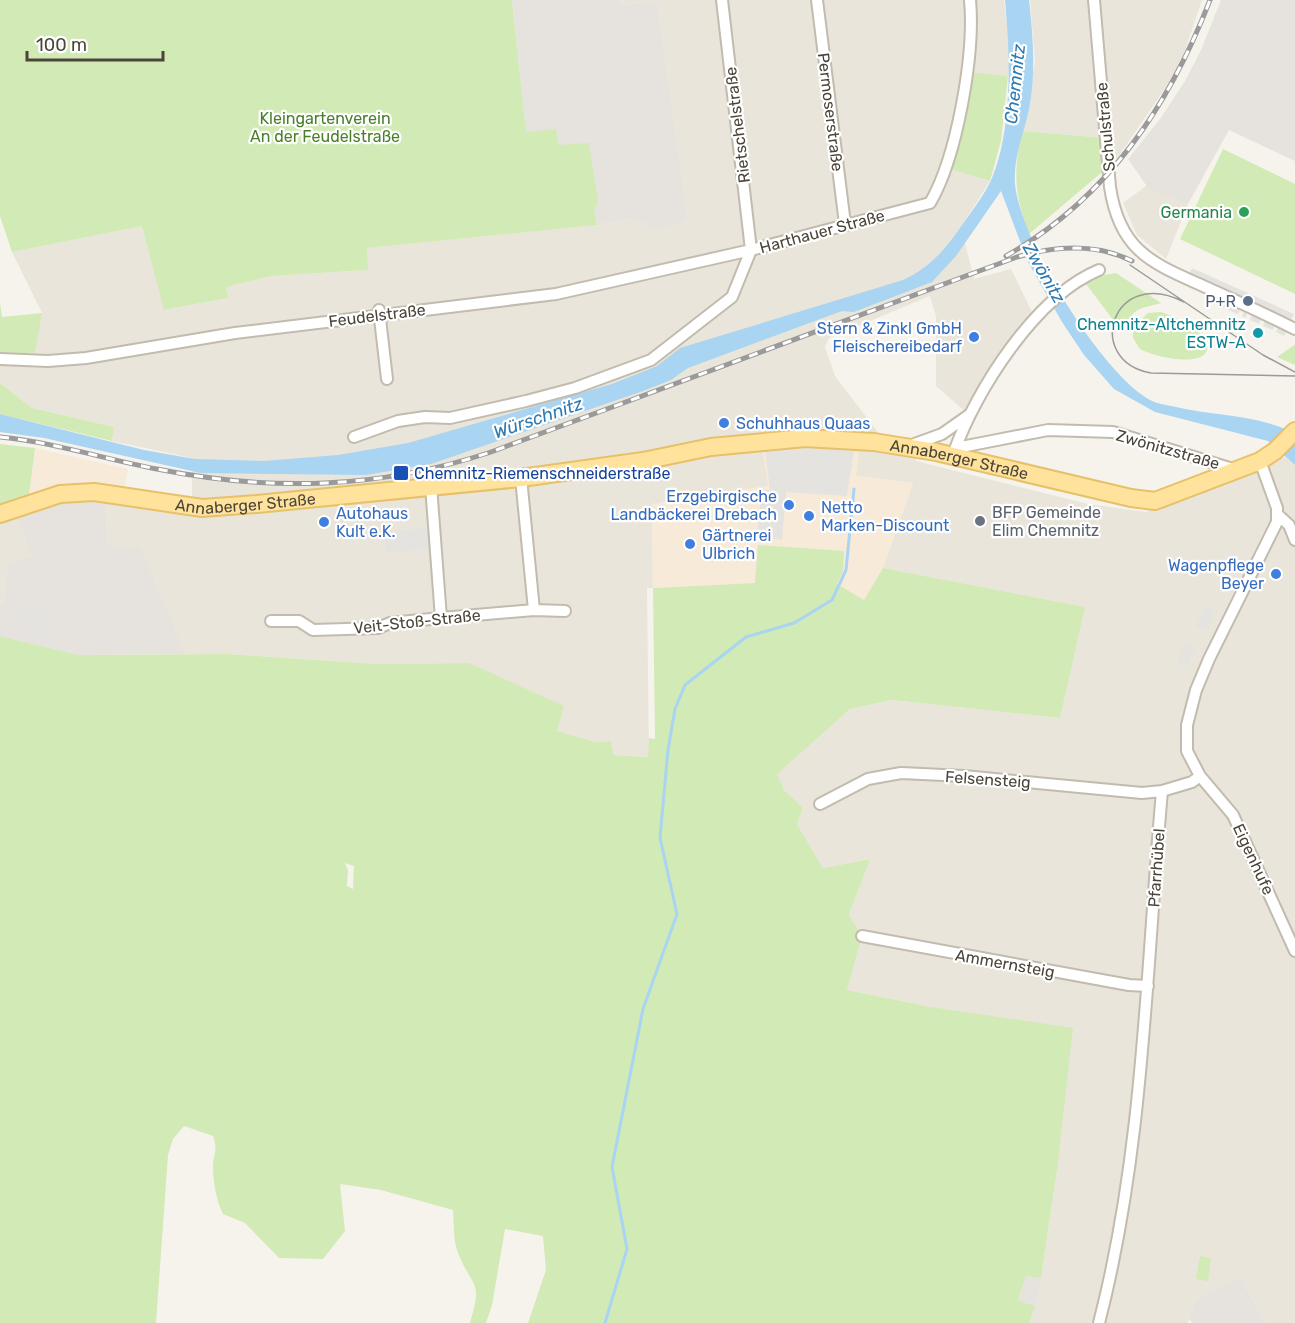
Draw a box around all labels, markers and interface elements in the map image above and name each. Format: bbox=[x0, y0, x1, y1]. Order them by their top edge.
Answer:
scale bar bbox=[27, 24, 164, 62]
text: 100 m bbox=[36, 34, 87, 56]
water label: Chemnitz bbox=[1000, 43, 1030, 125]
street label: Permoserstraße bbox=[814, 52, 847, 172]
street label: Rietschelstraße bbox=[721, 66, 754, 184]
street label: Schulstraße bbox=[1092, 81, 1119, 172]
park label: Kleingartenverein An der Feudelstraße bbox=[250, 109, 400, 146]
place label: Germania bbox=[1161, 203, 1232, 222]
marker: Germania bbox=[1237, 205, 1251, 219]
street label: Harthauer Straße bbox=[757, 206, 887, 257]
water label: Zwönitz bbox=[1017, 238, 1070, 307]
place label: P+R bbox=[1205, 292, 1236, 311]
marker: P+R bbox=[1241, 294, 1255, 308]
street label: Feudelstraße bbox=[327, 300, 427, 331]
place label: Chemnitz-Altchemnitz ESTW-A bbox=[1077, 315, 1246, 352]
place label: Stern & Zinkl GmbH Fleischereibedarf bbox=[817, 319, 963, 356]
marker: Chemnitz-Altchemnitz ESTW-A bbox=[1251, 326, 1265, 340]
marker: Stern & Zinkl GmbH Fleischereibedarf bbox=[967, 330, 981, 344]
water label: Würschnitz bbox=[490, 392, 586, 444]
place label: Schuhhaus Quaas bbox=[736, 414, 870, 433]
marker: Schuhhaus Quaas bbox=[717, 416, 731, 430]
street label: Zwönitzstraße bbox=[1114, 426, 1222, 473]
street label: Annaberger Straße bbox=[889, 436, 1030, 483]
marker: Chemnitz-Riemenschneiderstraße bbox=[392, 464, 410, 482]
place label: Chemnitz-Riemenschneiderstraße bbox=[414, 464, 670, 483]
place label: Erzgebirgische Landbäckerei Drebach bbox=[610, 487, 777, 524]
street label: Annaberger Straße bbox=[174, 489, 317, 518]
marker: Erzgebirgische Landbäckerei Drebach bbox=[782, 498, 796, 512]
place label: Netto Marken-Discount bbox=[821, 498, 949, 535]
place label: BFP Gemeinde Elim Chemnitz bbox=[992, 503, 1101, 540]
place label: Autohaus Kult e.K. bbox=[336, 504, 408, 541]
marker: Netto Marken-Discount bbox=[802, 509, 816, 523]
marker: BFP Gemeinde Elim Chemnitz bbox=[973, 514, 987, 528]
marker: Autohaus Kult e.K. bbox=[317, 515, 331, 529]
place label: Gärtnerei Ulbrich bbox=[702, 526, 771, 563]
marker: Gärtnerei Ulbrich bbox=[683, 537, 697, 551]
place label: Wagenpflege Beyer bbox=[1168, 556, 1264, 593]
marker: Wagenpflege Beyer bbox=[1269, 567, 1283, 581]
street label: Veit-Stoß-Straße bbox=[353, 605, 482, 638]
street label: Felsensteig bbox=[945, 767, 1031, 792]
street label: Eigenhufe bbox=[1229, 821, 1278, 898]
street label: Pfarrhübel bbox=[1144, 828, 1169, 908]
street label: Ammernsteig bbox=[954, 945, 1056, 982]

